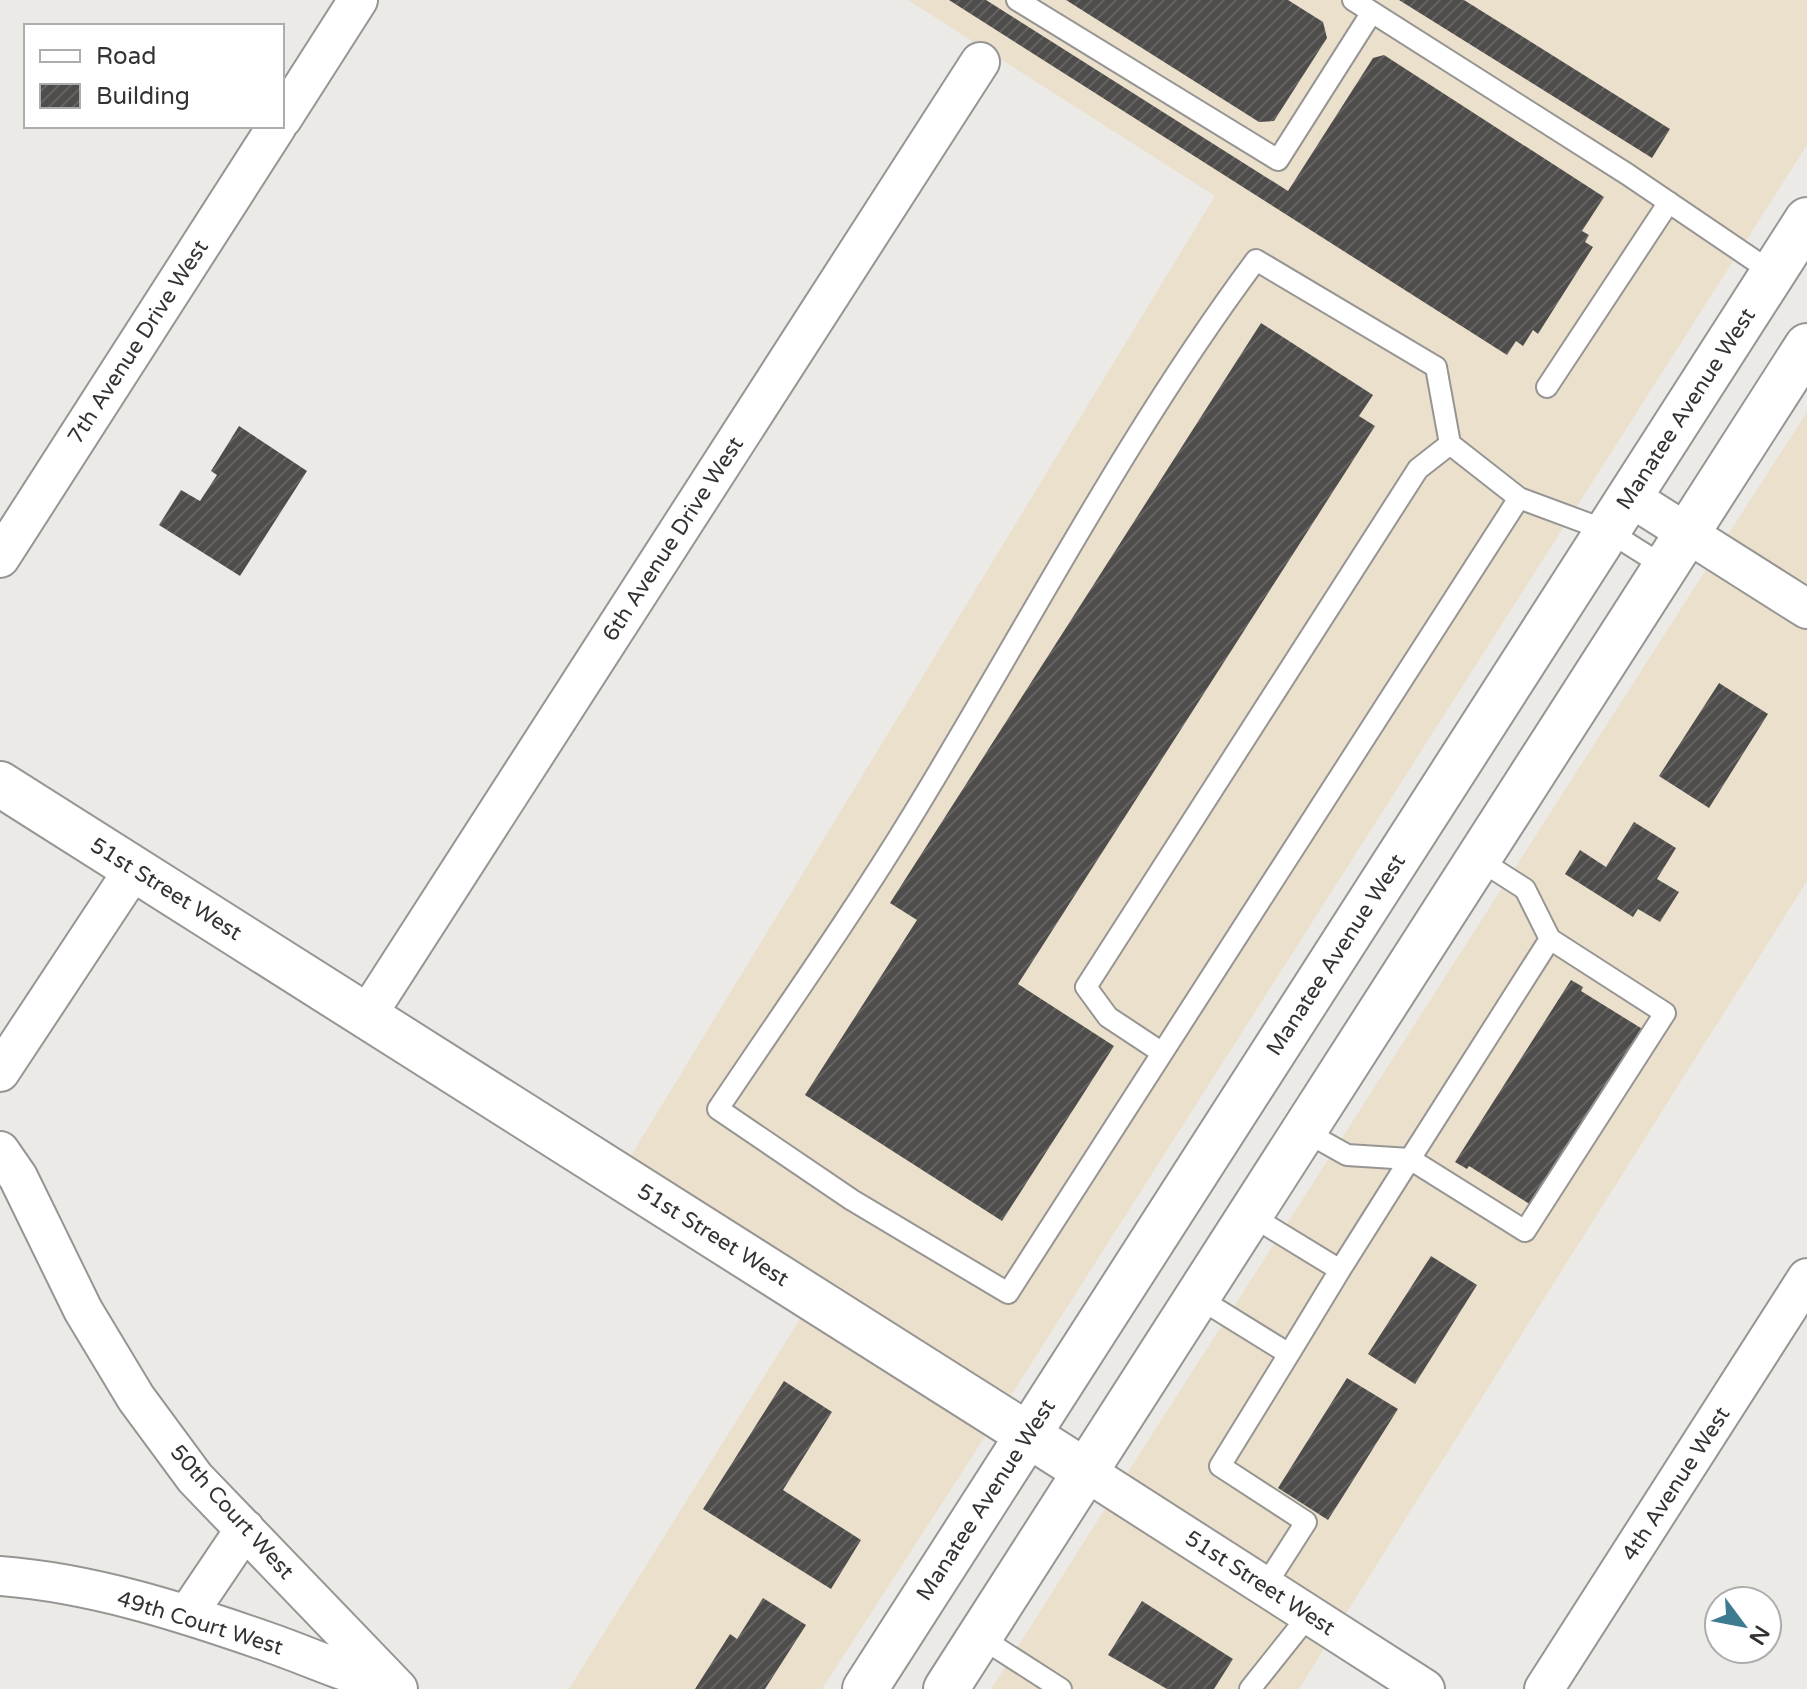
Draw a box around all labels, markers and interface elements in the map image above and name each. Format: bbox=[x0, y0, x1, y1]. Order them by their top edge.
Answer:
legend bbox=[24, 24, 284, 128]
text: Road bbox=[96, 42, 156, 71]
text: Building bbox=[96, 82, 190, 111]
street label: 7th Avenue Drive West bbox=[62, 235, 214, 449]
street label: Manatee Avenue West bbox=[1611, 303, 1761, 515]
street label: 6th Avenue Drive West bbox=[597, 432, 749, 646]
street label: 51st Street West bbox=[86, 832, 246, 946]
street label: Manatee Avenue West bbox=[1261, 849, 1411, 1061]
street label: 51st Street West bbox=[633, 1178, 793, 1292]
street label: Manatee Avenue West bbox=[911, 1394, 1061, 1606]
street label: 4th Avenue West bbox=[1617, 1402, 1735, 1566]
street label: 50th Court West bbox=[165, 1439, 299, 1585]
street label: 51st Street West bbox=[1180, 1525, 1340, 1641]
street label: 49th Court West bbox=[114, 1585, 286, 1661]
north arrow bbox=[1703, 1585, 1783, 1665]
text: N bbox=[1743, 1621, 1775, 1649]

